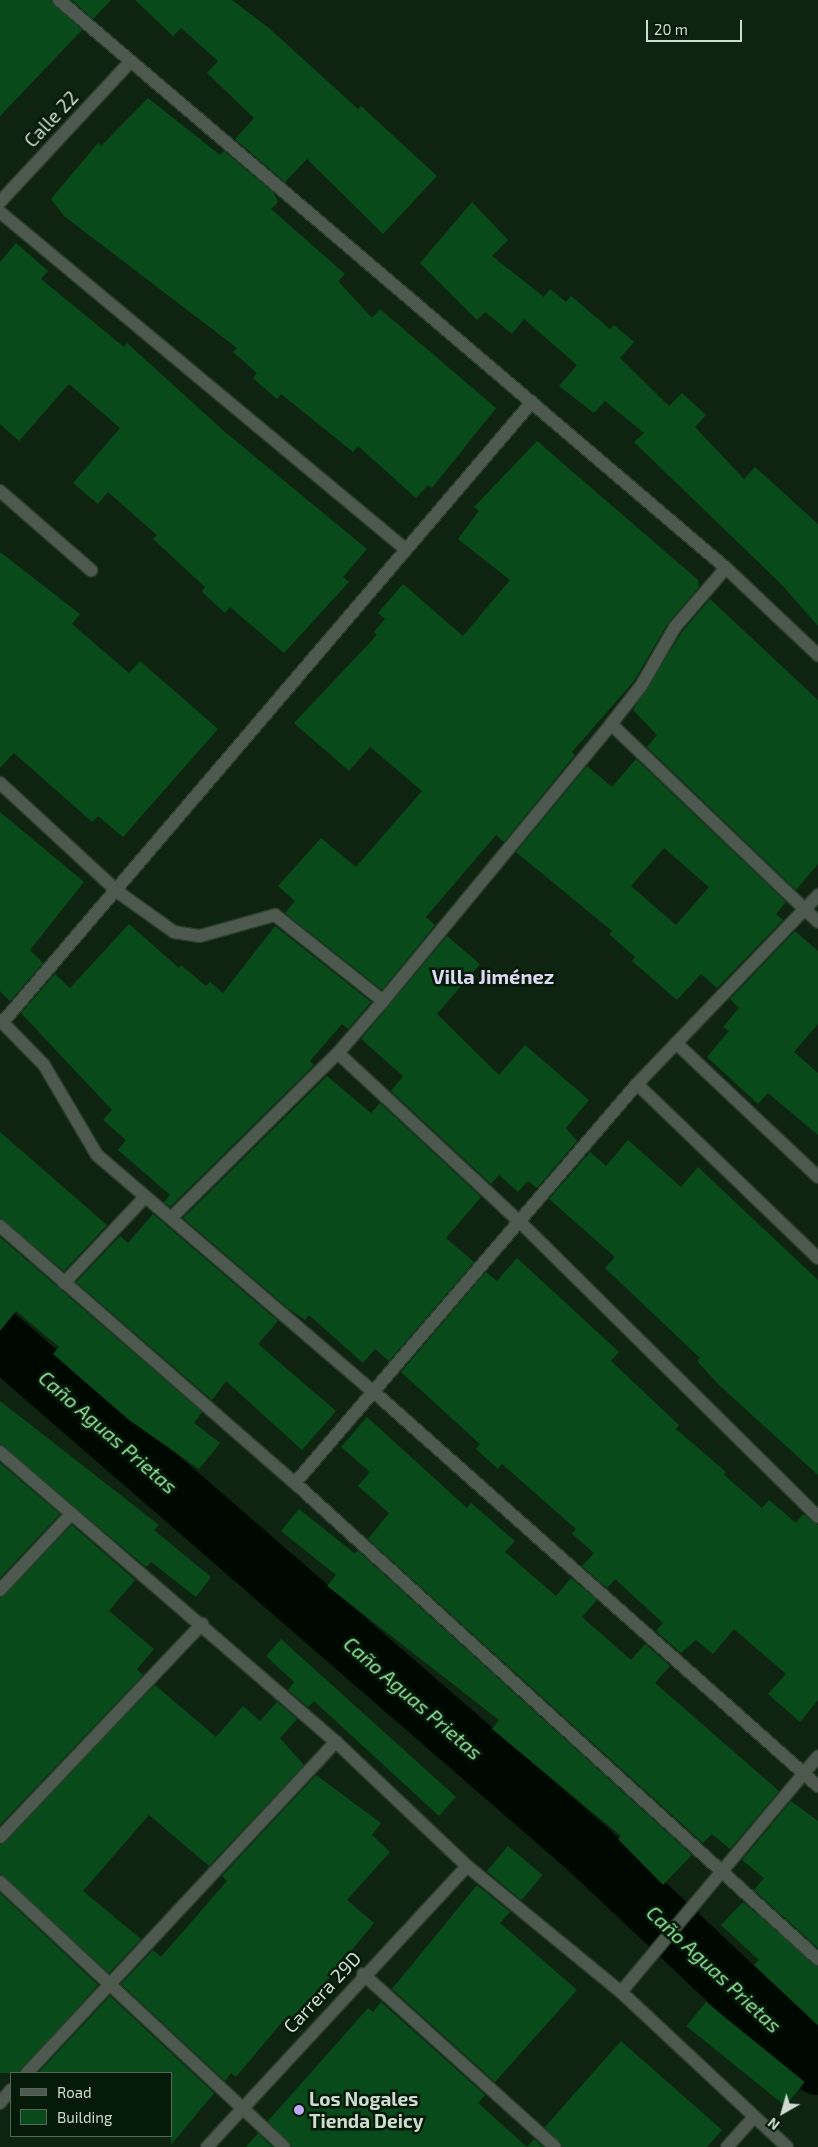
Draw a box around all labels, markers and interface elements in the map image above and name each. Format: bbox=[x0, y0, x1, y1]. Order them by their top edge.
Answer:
scale bar bbox=[648, 10, 744, 42]
text: 20 m bbox=[654, 20, 688, 38]
street label: Calle 22 bbox=[19, 86, 83, 152]
district label: Villa Jiménez bbox=[432, 964, 554, 988]
water label: Caño Aguas Prietas bbox=[34, 1365, 182, 1499]
water label: Caño Aguas Prietas bbox=[339, 1631, 487, 1765]
water label: Caño Aguas Prietas bbox=[642, 1900, 786, 2038]
street label: Carrera 29D bbox=[279, 1947, 365, 2037]
legend bbox=[10, 2072, 172, 2137]
text: Road bbox=[57, 2083, 92, 2101]
north arrow bbox=[758, 2087, 808, 2137]
place label: Los Nogales Tienda Deicy bbox=[309, 2088, 423, 2132]
marker: Los Nogales Tienda Deicy bbox=[293, 2104, 305, 2116]
text: Building bbox=[57, 2108, 112, 2126]
text: N bbox=[764, 2114, 783, 2134]

